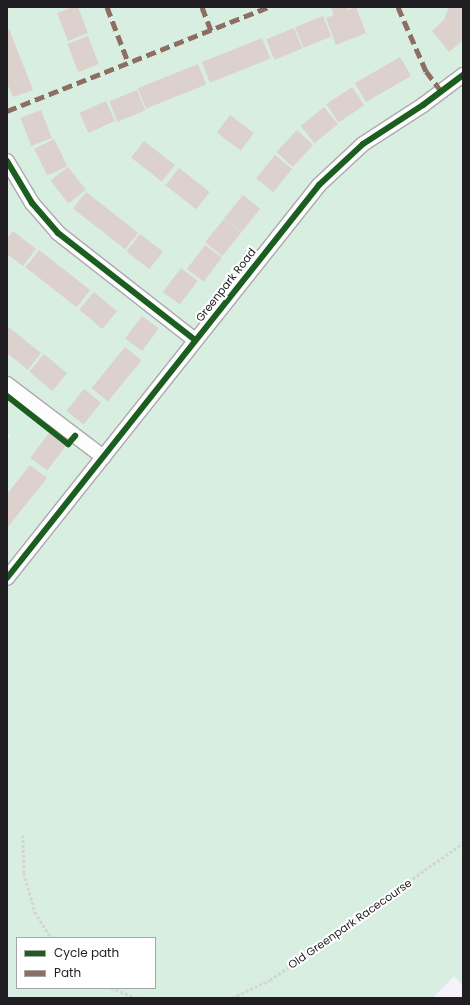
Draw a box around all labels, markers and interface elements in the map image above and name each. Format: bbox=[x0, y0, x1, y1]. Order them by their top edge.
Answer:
street label: Greenpark Road bbox=[193, 246, 259, 324]
street label: Old Greenpark Racecourse bbox=[286, 876, 414, 972]
legend bbox=[16, 937, 156, 989]
text: Cycle path bbox=[54, 944, 119, 961]
text: Path bbox=[54, 964, 81, 981]

